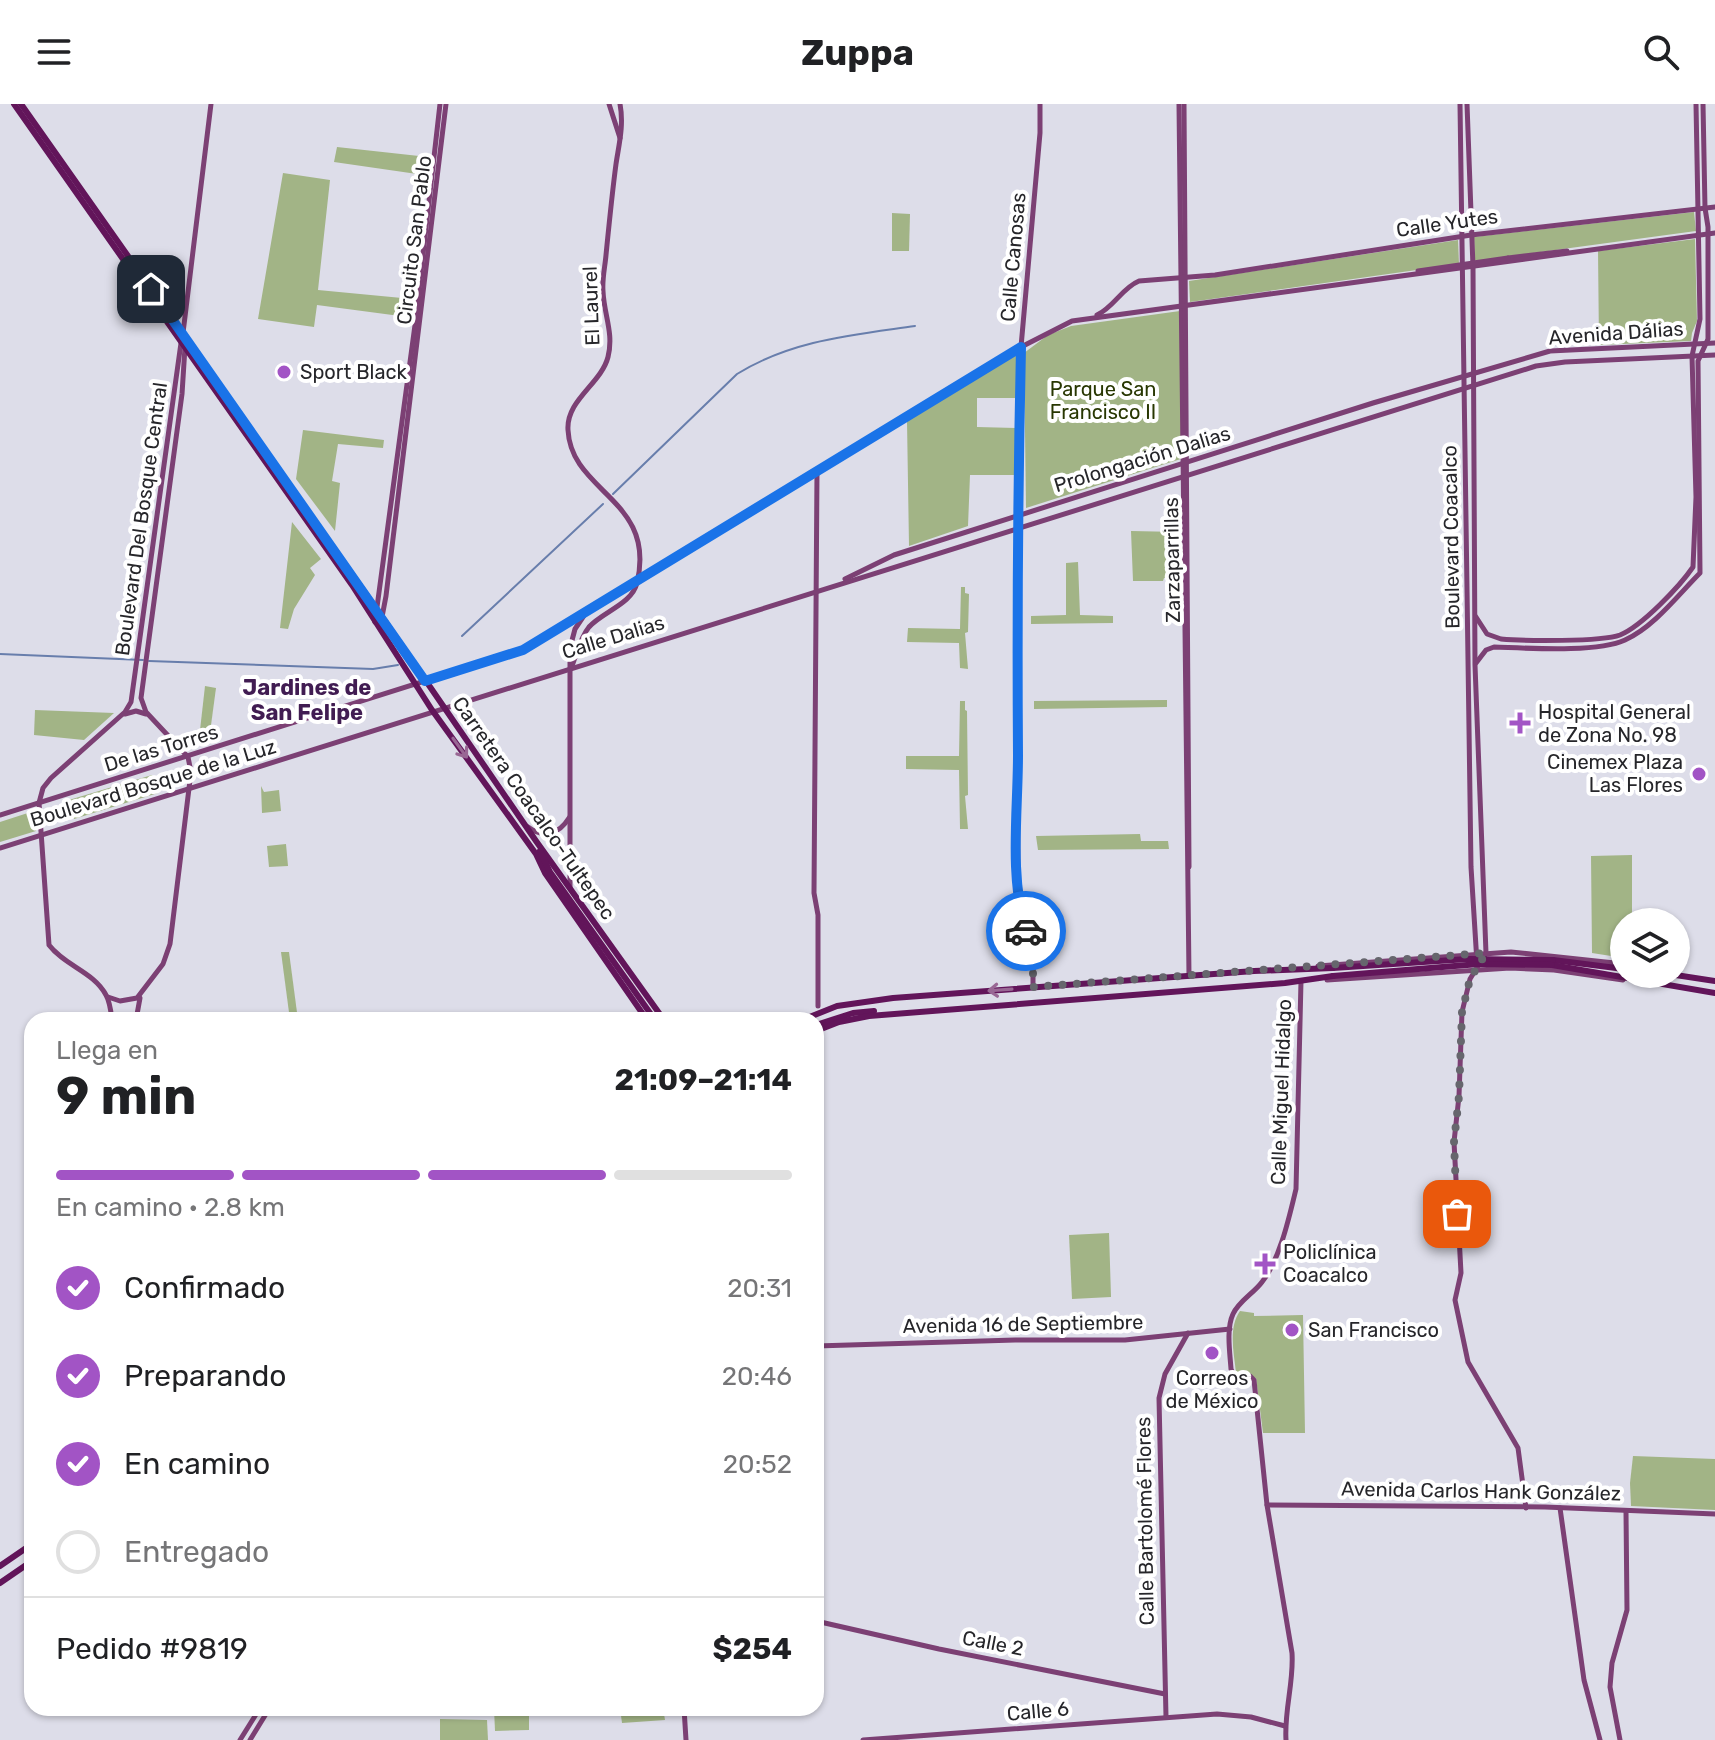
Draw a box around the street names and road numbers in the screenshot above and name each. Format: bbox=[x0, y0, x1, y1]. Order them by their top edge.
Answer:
street label: Circuito San Pablo bbox=[392, 154, 436, 326]
street label: Calle Canosas bbox=[995, 191, 1031, 323]
street label: Calle Yutes bbox=[1395, 204, 1499, 242]
street label: El Laurel bbox=[578, 266, 604, 346]
street label: Avenida Dálias bbox=[1548, 316, 1684, 350]
street label: Boulevard Del Bosque Central bbox=[110, 381, 172, 657]
street label: Prolongación Dalias bbox=[1051, 421, 1233, 497]
street label: Boulevard Coacalco bbox=[1437, 445, 1465, 629]
street label: Zarzaparrillas bbox=[1159, 497, 1185, 623]
street label: Calle Dalias bbox=[559, 610, 667, 664]
street label: Carretera Coacalco-Tultepec bbox=[448, 692, 620, 924]
street label: De las Torres bbox=[101, 719, 221, 777]
street label: Boulevard Bosque de la Luz bbox=[27, 734, 279, 832]
street label: Calle Miguel Hidalgo bbox=[1266, 999, 1296, 1185]
street label: Avenida 16 de Septiembre bbox=[903, 1310, 1143, 1338]
street label: Calle Bartolomé Flores bbox=[1131, 1417, 1159, 1625]
street label: Avenida Carlos Hank González bbox=[1341, 1477, 1621, 1505]
street label: Calle 2 bbox=[960, 1625, 1026, 1661]
street label: Calle 6 bbox=[1006, 1696, 1070, 1726]

